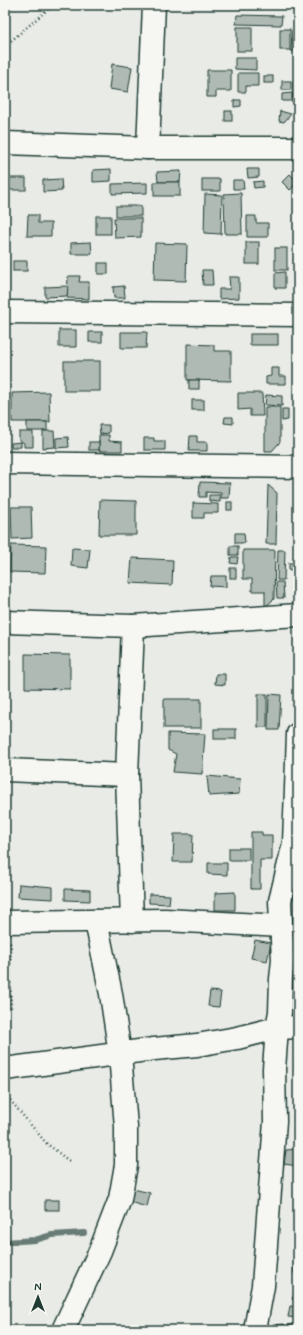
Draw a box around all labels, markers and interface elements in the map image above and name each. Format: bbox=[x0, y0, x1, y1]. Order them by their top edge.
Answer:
north arrow bbox=[18, 1277, 58, 1317]
text: N bbox=[34, 1281, 42, 1295]

